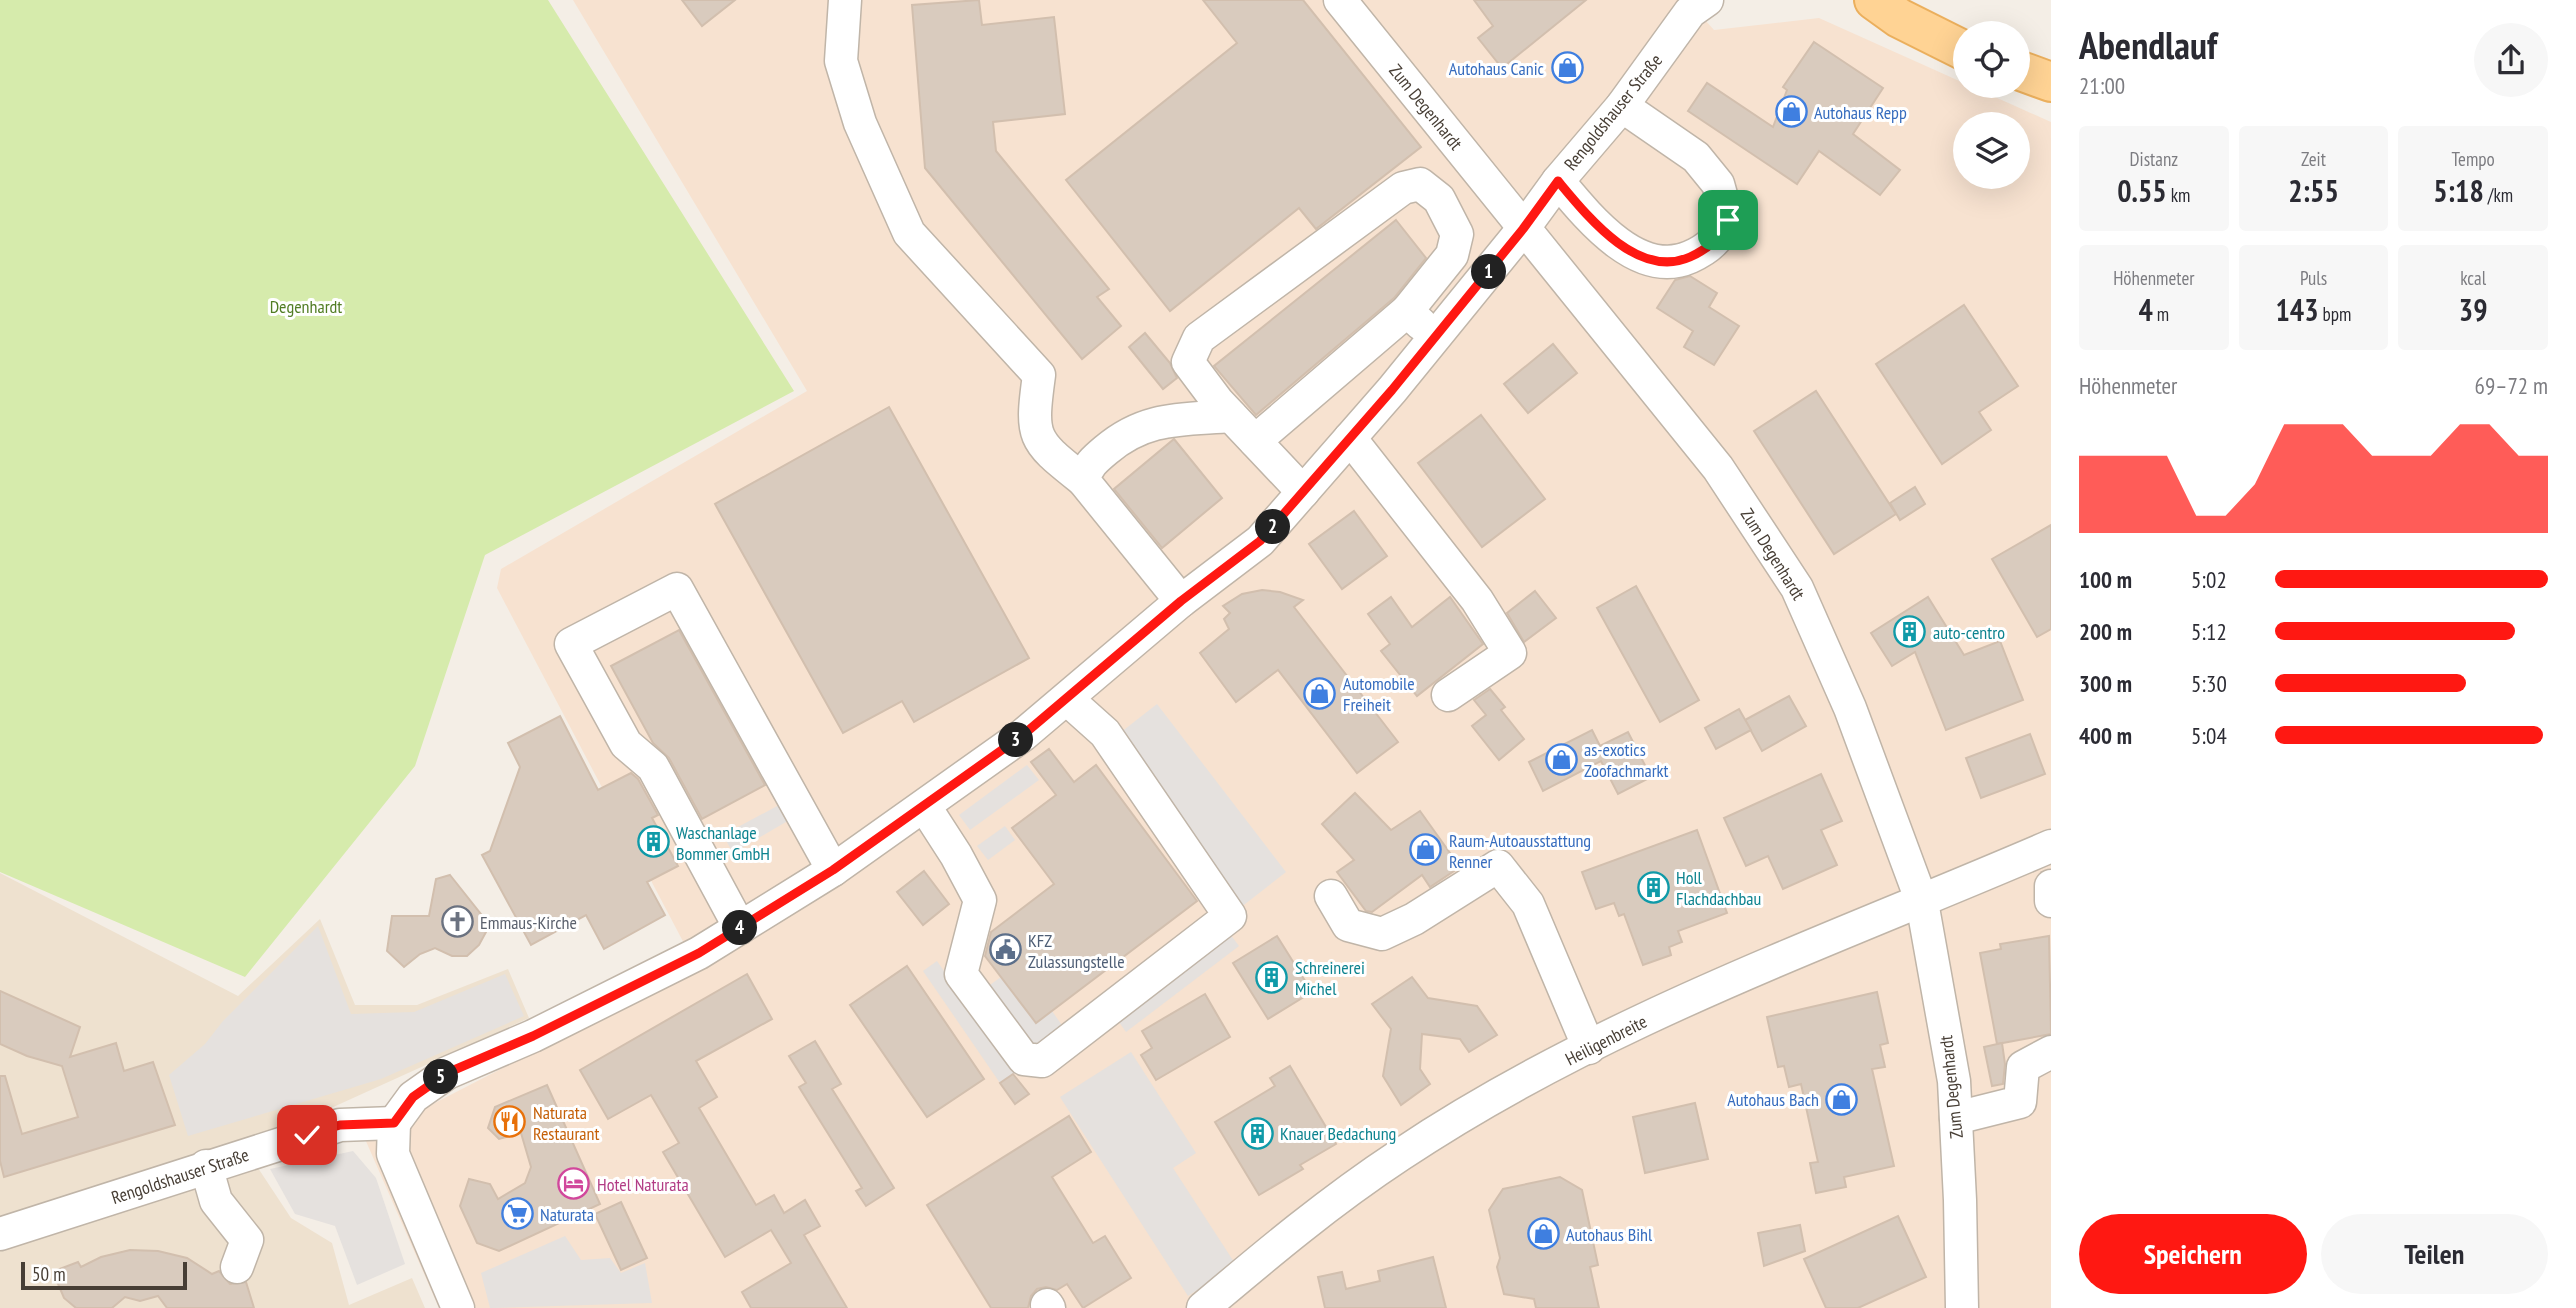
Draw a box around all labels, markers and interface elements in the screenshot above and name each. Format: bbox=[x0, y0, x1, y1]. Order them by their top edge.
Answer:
text: Abendlauf bbox=[2079, 20, 2217, 69]
map controls bbox=[1953, 21, 2030, 189]
button: locate bbox=[1953, 21, 2030, 98]
button: share bbox=[2474, 23, 2548, 97]
street label: Rengoldshauser Straße bbox=[1559, 49, 1667, 175]
shop icon: Autohaus Canic bbox=[1550, 51, 1584, 85]
place label: Autohaus Canic bbox=[1449, 57, 1545, 80]
street label: Zum Degenhardt bbox=[1384, 60, 1468, 155]
text: 21:00 bbox=[2079, 71, 2125, 100]
shop icon: Autohaus Repp bbox=[1774, 95, 1808, 129]
place label: Autohaus Repp bbox=[1814, 101, 1907, 124]
button: layers bbox=[1953, 112, 2030, 189]
text: Distanz bbox=[2130, 147, 2178, 171]
text: Zeit bbox=[2301, 147, 2326, 171]
text: Tempo bbox=[2452, 147, 2495, 171]
text: 0.55 bbox=[2117, 171, 2167, 210]
text: 2:55 bbox=[2288, 171, 2339, 210]
text: 5:18 bbox=[2433, 171, 2484, 210]
text: km bbox=[2167, 183, 2190, 207]
text: /km bbox=[2484, 183, 2513, 207]
pin bbox=[1698, 190, 1758, 250]
icon: arrive bbox=[1709, 201, 1747, 239]
pin: 1 bbox=[1472, 254, 1506, 290]
text: 1 bbox=[1484, 259, 1493, 283]
text: Höhenmeter bbox=[2113, 266, 2194, 290]
text: Puls bbox=[2300, 266, 2327, 290]
text: kcal bbox=[2460, 266, 2486, 290]
text: 4 bbox=[2138, 290, 2153, 329]
text: 143 bbox=[2276, 290, 2319, 329]
text: 39 bbox=[2459, 290, 2488, 329]
park label: Degenhardt bbox=[270, 295, 342, 318]
text: m bbox=[2153, 302, 2169, 326]
text: bpm bbox=[2319, 302, 2351, 326]
text: Höhenmeter bbox=[2079, 371, 2177, 400]
text: 69–72 m bbox=[2475, 371, 2548, 400]
street label: Zum Degenhardt bbox=[1736, 504, 1810, 604]
pin: 2 bbox=[1256, 510, 1290, 544]
text: 2 bbox=[1268, 514, 1277, 538]
text: 100 m bbox=[2079, 565, 2132, 594]
text: 5:02 bbox=[2191, 565, 2227, 594]
building icon: auto-centro bbox=[1893, 615, 1927, 649]
text: 200 m bbox=[2079, 617, 2132, 646]
text: 5:12 bbox=[2191, 617, 2227, 646]
place label: auto-centro bbox=[1933, 621, 2005, 644]
text: 300 m bbox=[2079, 669, 2132, 698]
text: 5:30 bbox=[2191, 669, 2227, 698]
place label: Automobile Freiheit bbox=[1343, 672, 1415, 716]
shop icon: Automobile Freiheit bbox=[1303, 676, 1337, 710]
text: 400 m bbox=[2079, 721, 2132, 750]
text: 5:04 bbox=[2191, 721, 2227, 750]
pin: 3 bbox=[998, 722, 1034, 758]
text: 3 bbox=[1011, 727, 1020, 751]
place label: as-exotics Zoofachmarkt bbox=[1584, 738, 1669, 782]
shop icon: as-exotics Zoofachmarkt bbox=[1544, 742, 1578, 776]
place label: Waschanlage Bommer GmbH bbox=[676, 821, 770, 865]
building icon: Waschanlage Bommer GmbH bbox=[636, 825, 670, 859]
place label: Raum-Autoausstattung Renner bbox=[1449, 829, 1591, 873]
shop icon: Raum-Autoausstattung Renner bbox=[1409, 833, 1443, 867]
place label: Holl Flachdachbau bbox=[1676, 866, 1761, 910]
building icon: Holl Flachdachbau bbox=[1636, 870, 1670, 904]
church icon: Emmaus-Kirche bbox=[440, 905, 474, 939]
place label: Emmaus-Kirche bbox=[480, 911, 577, 934]
pin: 4 bbox=[722, 911, 758, 946]
text: 4 bbox=[735, 915, 744, 939]
place label: KFZ Zulassungstelle bbox=[1028, 929, 1125, 973]
public building icon: KFZ Zulassungstelle bbox=[988, 933, 1022, 967]
place label: Schreinerei Michel bbox=[1295, 956, 1365, 1000]
building icon: Schreinerei Michel bbox=[1255, 960, 1289, 994]
street label: Heiligenbreite bbox=[1561, 1010, 1651, 1070]
street label: Zum Degenhardt bbox=[1934, 1034, 1968, 1140]
pin: 5 bbox=[424, 1060, 458, 1094]
text: 5 bbox=[436, 1064, 445, 1088]
shop icon: Autohaus Bach bbox=[1825, 1082, 1859, 1116]
place label: Autohaus Bach bbox=[1727, 1088, 1819, 1111]
place label: Naturata Restaurant bbox=[533, 1101, 599, 1145]
pin bbox=[277, 1105, 337, 1165]
restaurant icon: Naturata Restaurant bbox=[493, 1105, 527, 1139]
icon: check bbox=[288, 1116, 326, 1154]
building icon: Knauer Bedachung bbox=[1240, 1116, 1274, 1150]
place label: Knauer Bedachung bbox=[1280, 1122, 1396, 1145]
street label: Rengoldshauser Straße bbox=[108, 1143, 252, 1209]
hotel icon: Hotel Naturata bbox=[557, 1167, 591, 1201]
place label: Hotel Naturata bbox=[597, 1173, 689, 1196]
supermarket icon: Naturata bbox=[500, 1197, 534, 1231]
place label: Naturata bbox=[540, 1203, 594, 1226]
button: Speichern bbox=[2079, 1214, 2307, 1294]
button: Teilen bbox=[2321, 1214, 2548, 1294]
shop icon: Autohaus Bihl bbox=[1526, 1217, 1560, 1251]
place label: Autohaus Bihl bbox=[1566, 1223, 1653, 1246]
scale bar bbox=[21, 1259, 187, 1291]
text: 50 m bbox=[32, 1262, 66, 1286]

